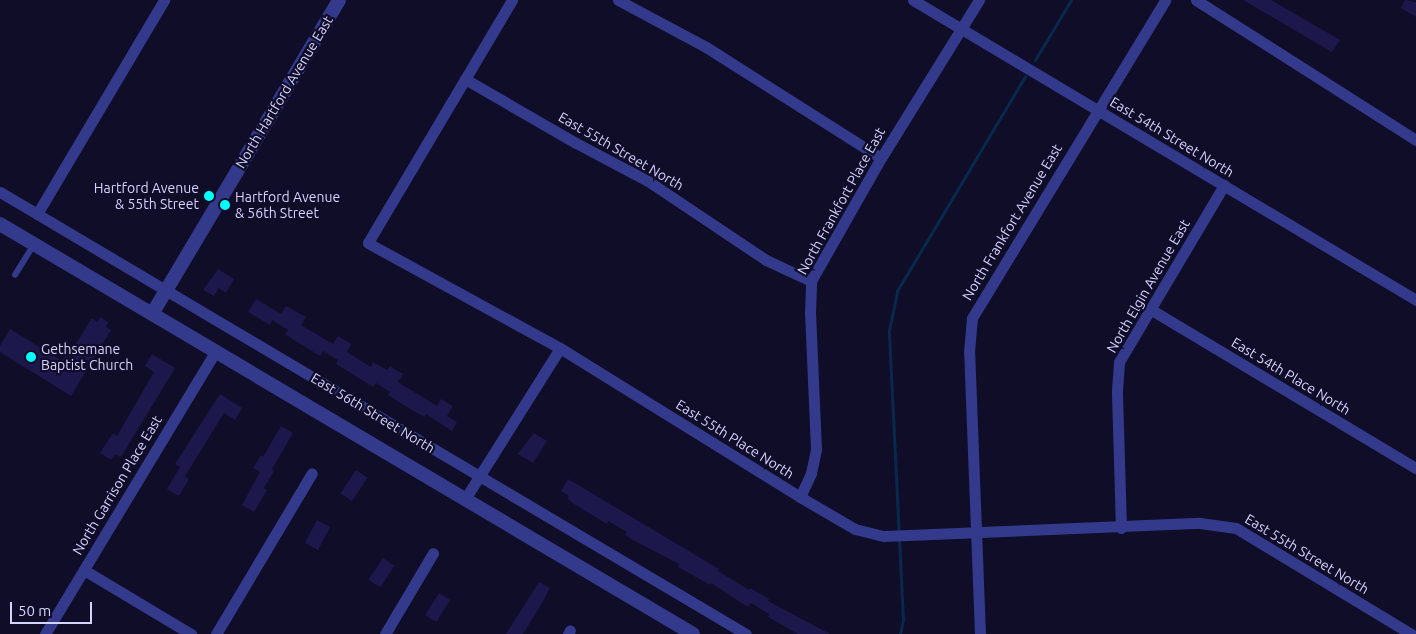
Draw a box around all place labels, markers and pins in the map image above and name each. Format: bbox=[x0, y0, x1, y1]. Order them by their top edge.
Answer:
place label: Hartford Avenue & 55th Street bbox=[94, 180, 199, 212]
place label: Hartford Avenue & 56th Street bbox=[235, 189, 340, 222]
marker: Hartford Avenue & 55th Street bbox=[203, 190, 215, 202]
marker: Hartford Avenue & 56th Street bbox=[219, 199, 231, 211]
place label: Gethsemane Baptist Church bbox=[41, 341, 133, 374]
marker: Gethsemane Baptist Church bbox=[25, 351, 37, 363]

